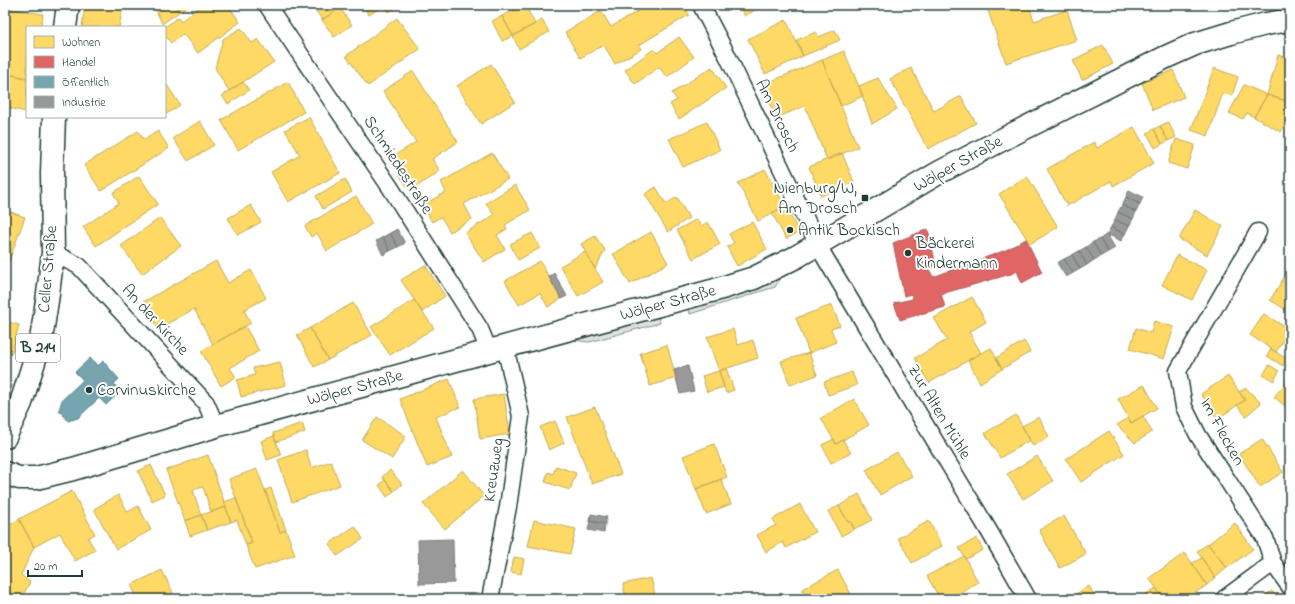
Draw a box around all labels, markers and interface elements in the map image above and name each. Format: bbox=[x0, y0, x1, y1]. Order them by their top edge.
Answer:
legend bbox=[26, 26, 166, 118]
text: Wohnen bbox=[62, 34, 100, 52]
text: Handel bbox=[62, 54, 96, 72]
text: Öffentlich bbox=[62, 74, 109, 92]
street label: Am Drosch bbox=[748, 75, 806, 157]
text: Industrie bbox=[62, 94, 106, 112]
street label: Schmiedestraße bbox=[357, 111, 439, 219]
street label: Wölper Straße bbox=[909, 129, 1007, 199]
place label: Nienburg/W, Am Drosch bbox=[774, 176, 857, 221]
marker: Nienburg/W, Am Drosch bbox=[860, 193, 870, 203]
place label: Antik Bockisch bbox=[798, 218, 900, 243]
street label: Celler Straße bbox=[32, 224, 64, 314]
marker: Antik Bockisch bbox=[785, 225, 795, 235]
place label: Bäckerei Kindermann bbox=[915, 231, 997, 276]
marker: Bäckerei Kindermann bbox=[903, 248, 913, 258]
street label: Wölper Straße bbox=[617, 278, 719, 328]
street label: An der Kirche bbox=[115, 279, 195, 362]
road number: B 214 bbox=[16, 334, 60, 362]
street label: Zur Alten Mühle bbox=[901, 360, 977, 464]
street label: Wölper Straße bbox=[304, 363, 406, 413]
place label: Corvinuskirche bbox=[97, 378, 196, 403]
marker: Corvinuskirche bbox=[84, 385, 94, 395]
street label: Im Flecken bbox=[1193, 394, 1251, 470]
street label: Kreuzweg bbox=[477, 436, 513, 504]
scale bar bbox=[28, 552, 82, 578]
text: 20 m bbox=[34, 558, 57, 576]

